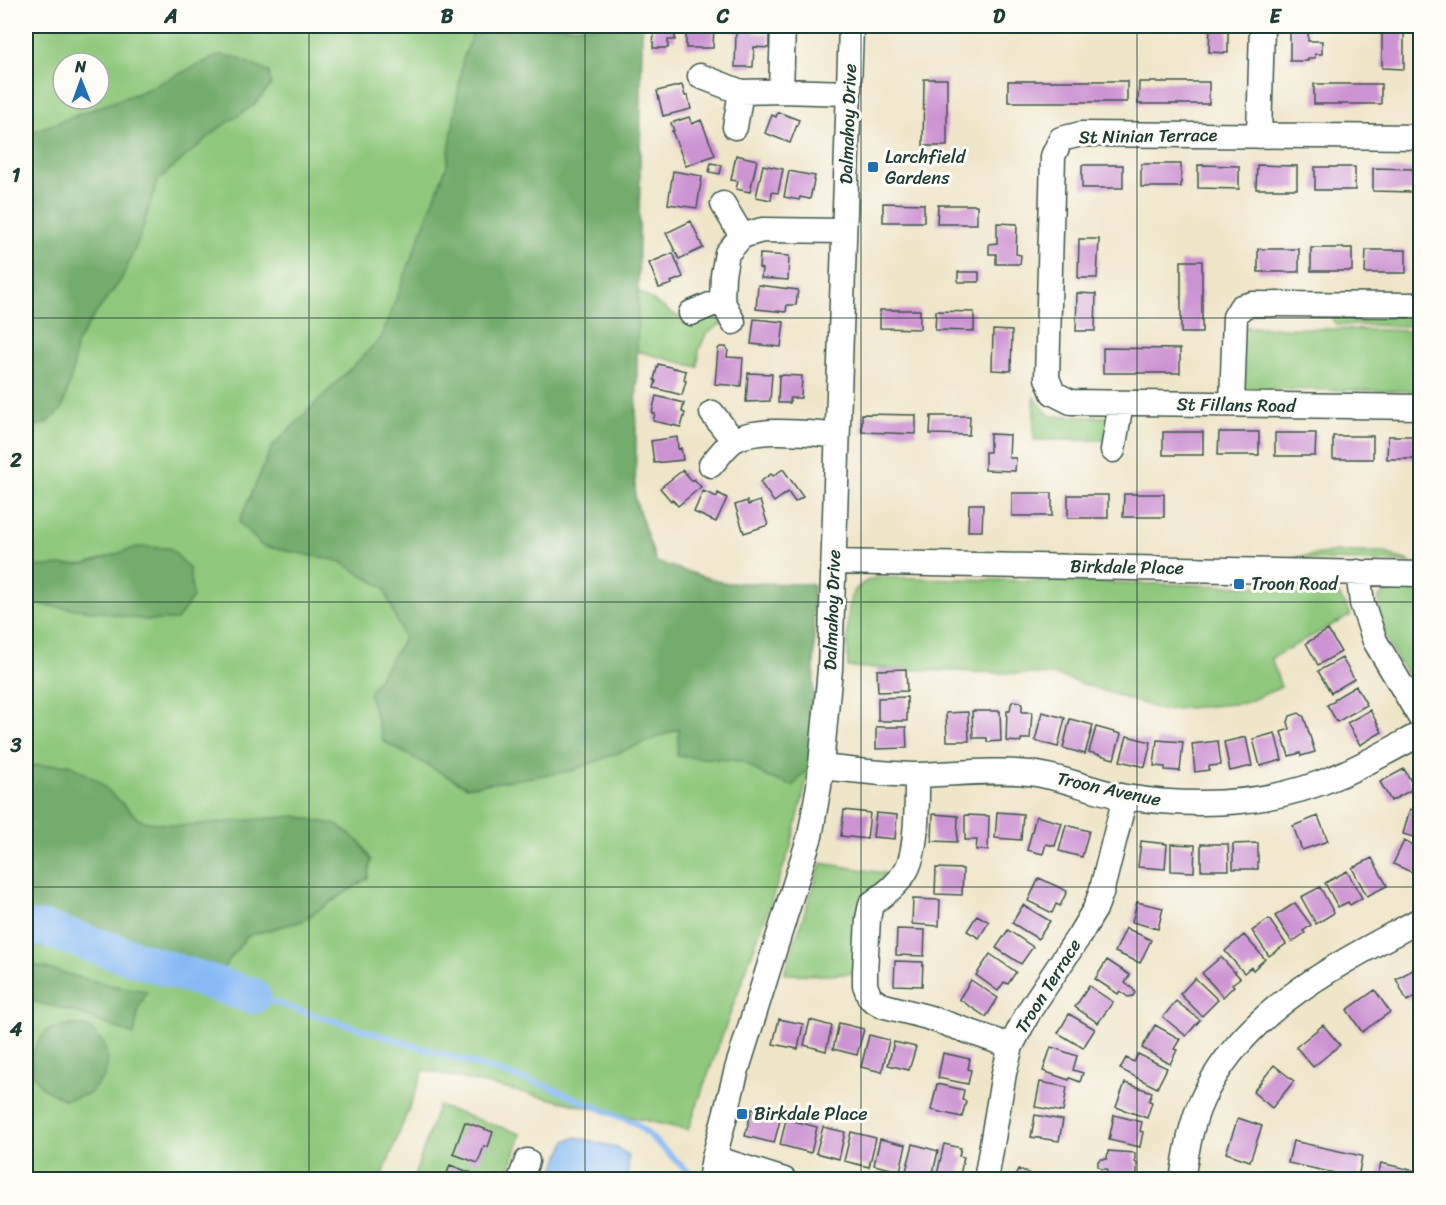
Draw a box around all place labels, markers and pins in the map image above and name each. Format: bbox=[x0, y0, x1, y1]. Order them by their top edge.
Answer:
place label: Larchfield Gardens bbox=[885, 141, 967, 194]
marker: Larchfield Gardens bbox=[866, 160, 880, 174]
place label: Troon Road bbox=[1251, 568, 1339, 600]
marker: Troon Road bbox=[1232, 577, 1246, 591]
place label: Birkdale Place bbox=[754, 1098, 868, 1130]
marker: Birkdale Place bbox=[735, 1107, 749, 1121]

